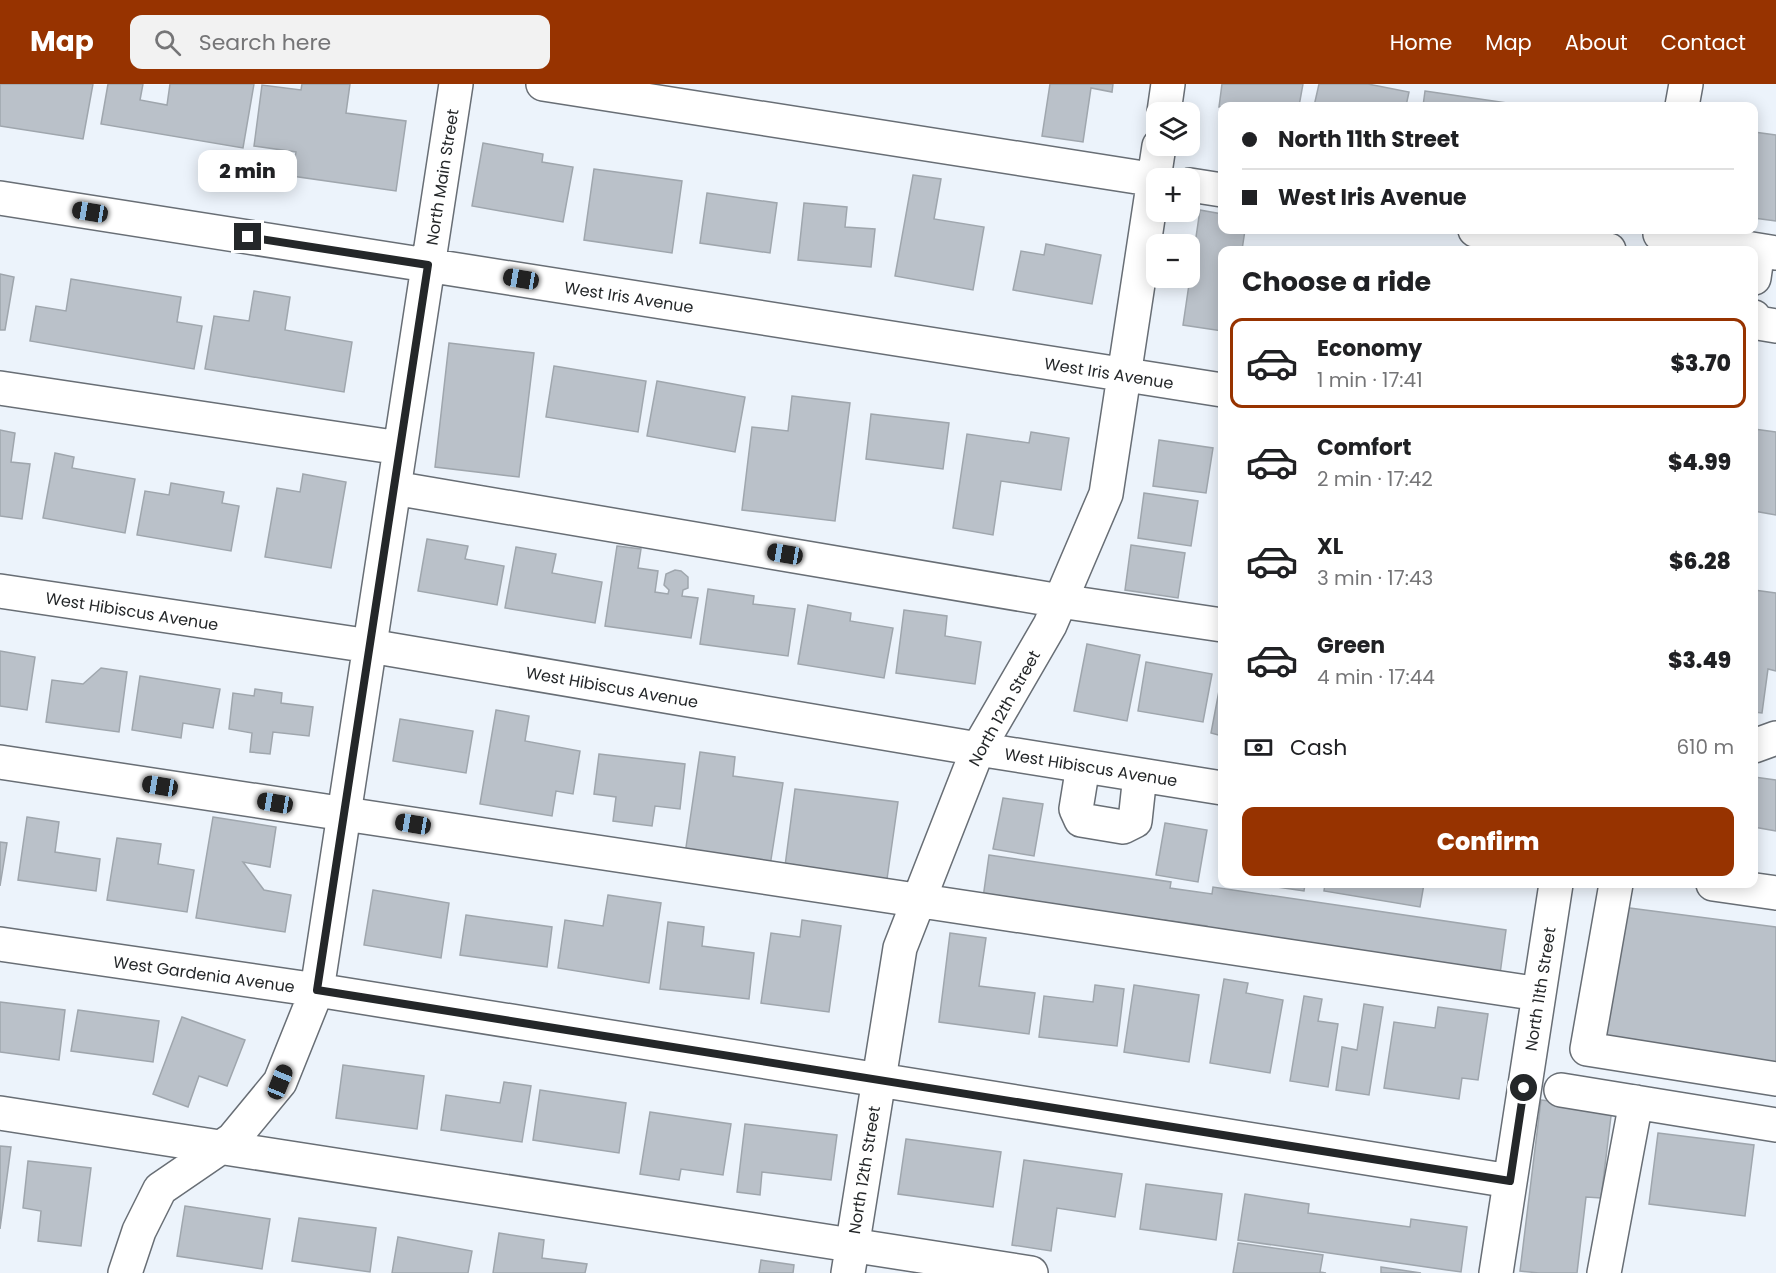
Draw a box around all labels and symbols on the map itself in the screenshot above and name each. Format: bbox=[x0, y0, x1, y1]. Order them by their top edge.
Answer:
street label: North Main Street bbox=[420, 107, 465, 247]
callout: 2 min bbox=[198, 150, 298, 192]
car bbox=[71, 200, 109, 224]
route end bbox=[234, 223, 261, 250]
car bbox=[502, 267, 540, 291]
street label: West Iris Avenue bbox=[563, 276, 695, 319]
street label: West Iris Avenue bbox=[1043, 352, 1175, 395]
car bbox=[766, 542, 804, 566]
street label: West Hibiscus Avenue bbox=[44, 586, 220, 637]
street label: North 12th Street bbox=[963, 646, 1046, 770]
street label: West Hibiscus Avenue bbox=[524, 661, 700, 714]
street label: West Hibiscus Avenue bbox=[1003, 742, 1179, 793]
car bbox=[141, 774, 179, 798]
car bbox=[256, 791, 294, 815]
car bbox=[394, 812, 432, 836]
street label: North 11th Street bbox=[1519, 925, 1562, 1053]
street label: West Gardenia Avenue bbox=[112, 950, 296, 999]
car bbox=[265, 1062, 295, 1102]
route start bbox=[1510, 1074, 1537, 1101]
street label: North 12th Street bbox=[843, 1104, 886, 1236]

